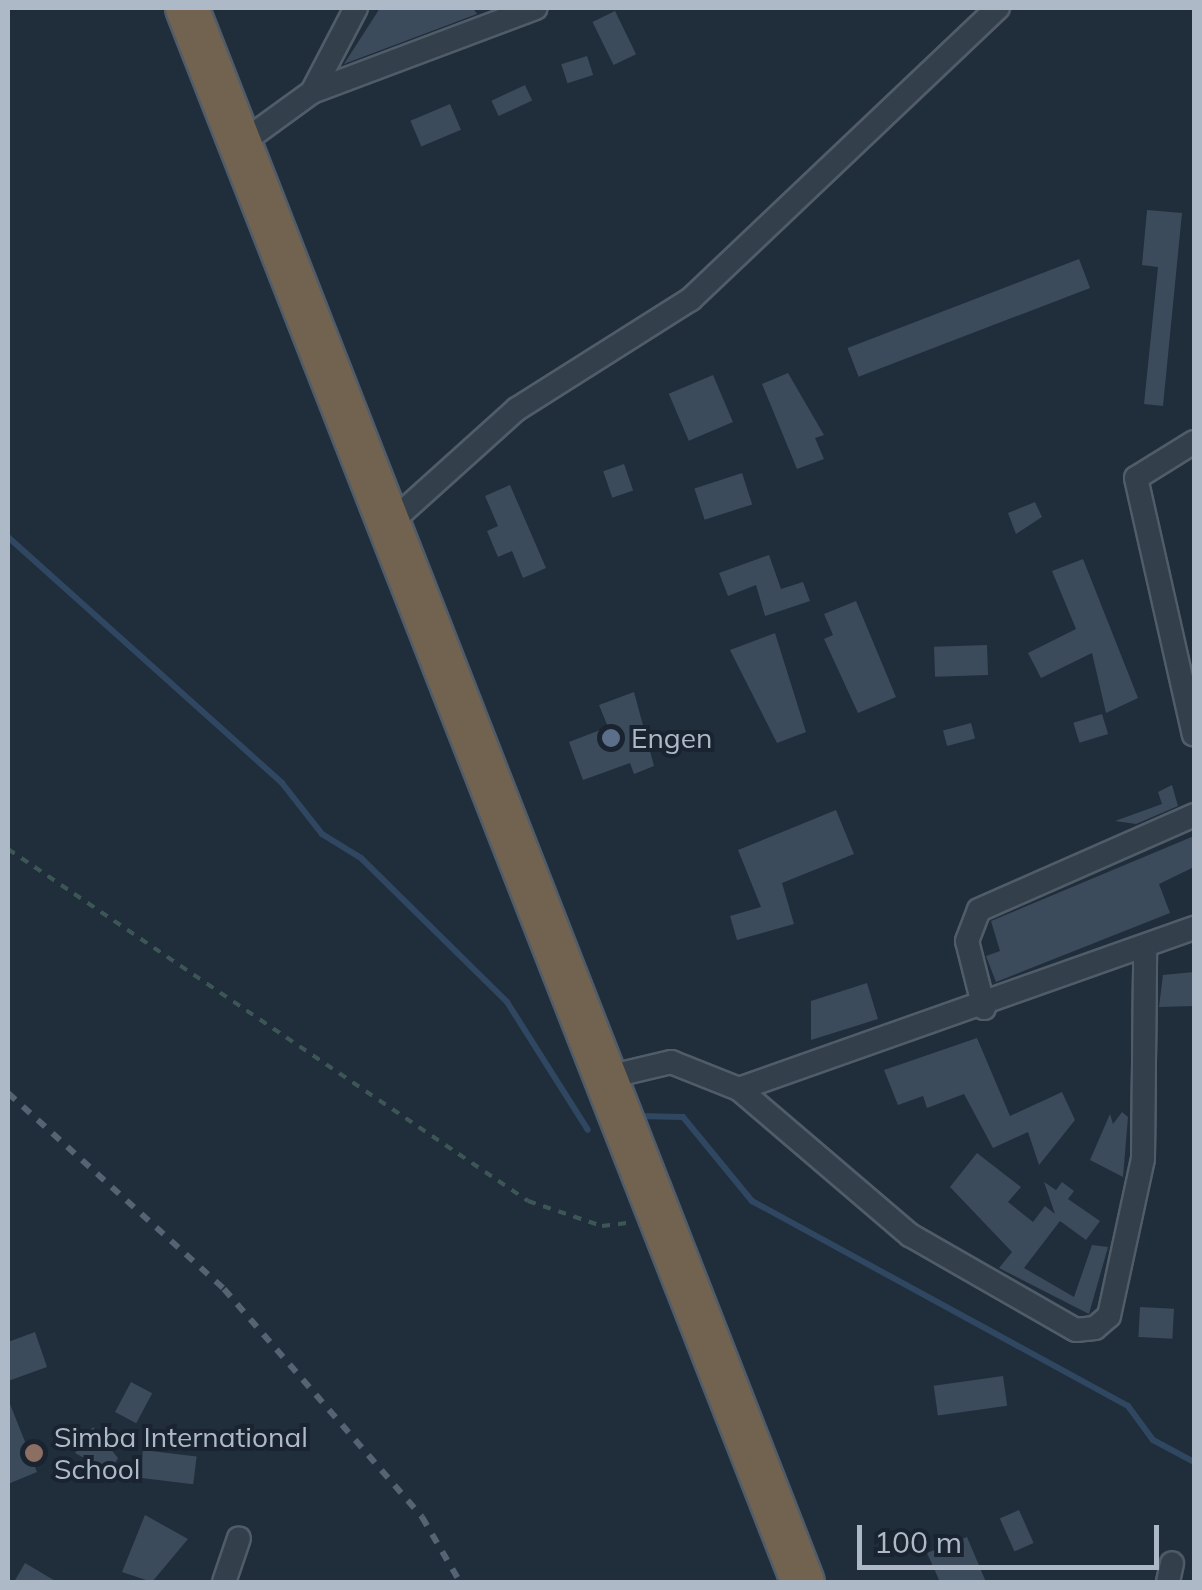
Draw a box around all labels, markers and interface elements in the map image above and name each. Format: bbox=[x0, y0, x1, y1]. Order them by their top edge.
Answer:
place label: Engen bbox=[631, 721, 712, 755]
marker: Engen bbox=[600, 727, 622, 749]
place label: Simba International School bbox=[54, 1420, 308, 1486]
marker: Simba International School bbox=[23, 1442, 45, 1464]
scale bar bbox=[862, 1505, 1164, 1567]
text: 100 m bbox=[874, 1523, 962, 1561]

